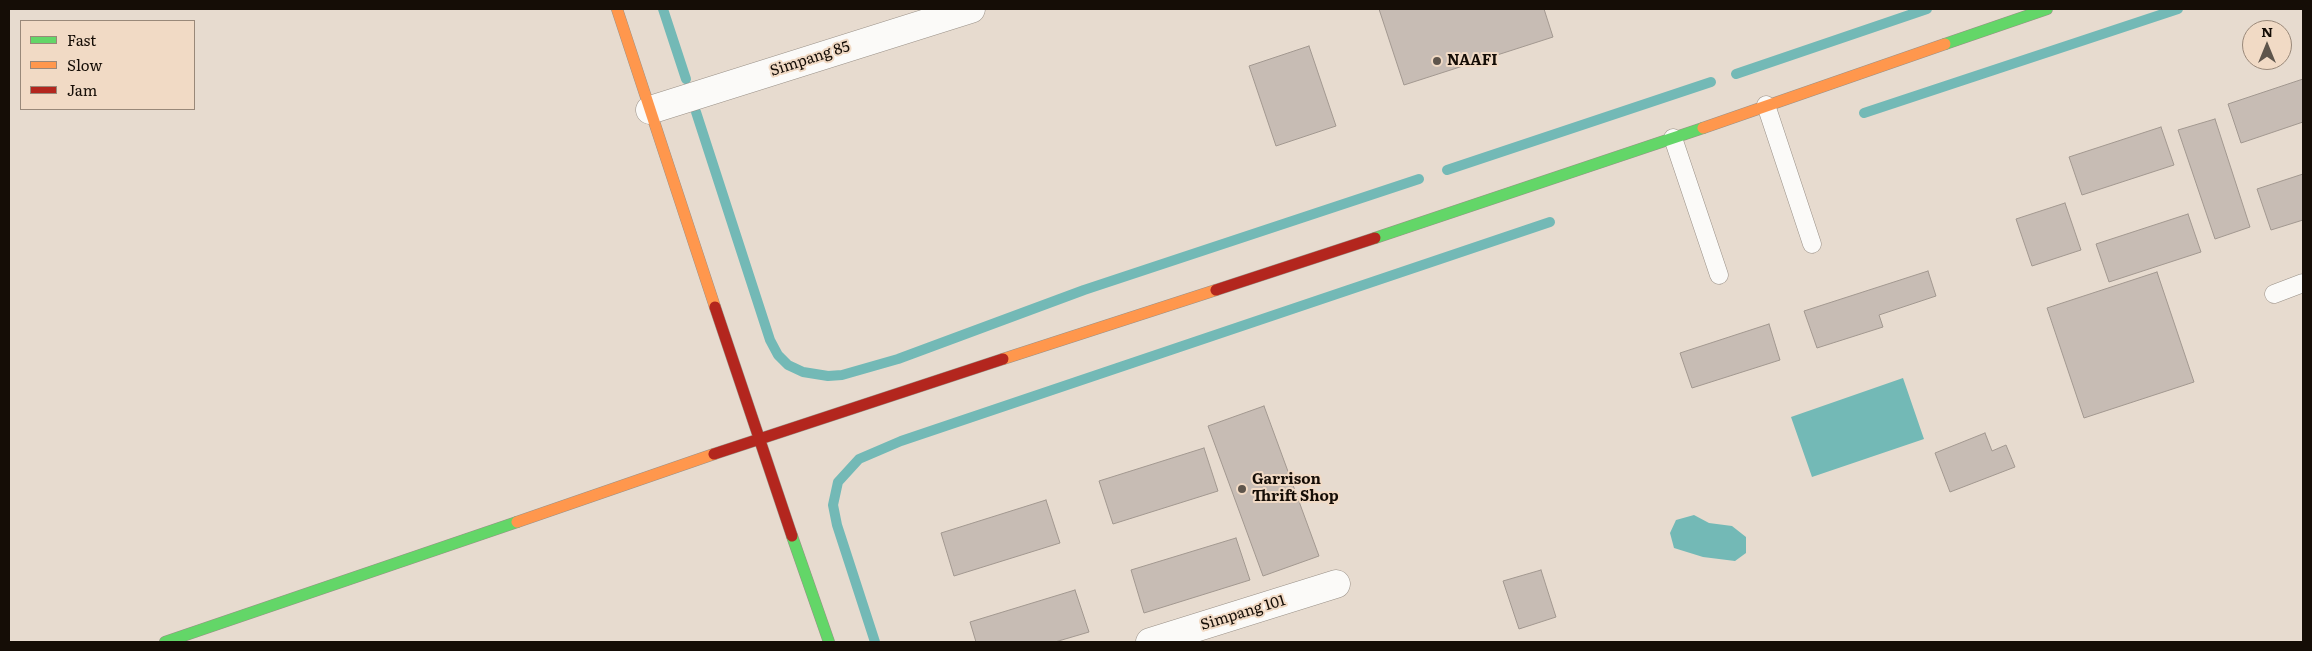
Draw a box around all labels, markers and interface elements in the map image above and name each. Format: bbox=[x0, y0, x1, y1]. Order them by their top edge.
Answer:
legend bbox=[20, 20, 195, 110]
north arrow bbox=[2242, 20, 2292, 70]
text: N bbox=[2261, 21, 2273, 41]
text: Fast bbox=[67, 28, 96, 51]
street label: Simpang 85 bbox=[768, 38, 852, 80]
place label: NAAFI bbox=[1447, 52, 1498, 70]
text: Slow bbox=[67, 53, 102, 76]
marker: NAAFI bbox=[1431, 55, 1443, 67]
text: Jam bbox=[67, 78, 97, 101]
place label: Garrison Thrift Shop bbox=[1252, 471, 1339, 506]
marker: Garrison Thrift Shop bbox=[1236, 483, 1248, 495]
street label: Simpang 101 bbox=[1198, 592, 1288, 634]

